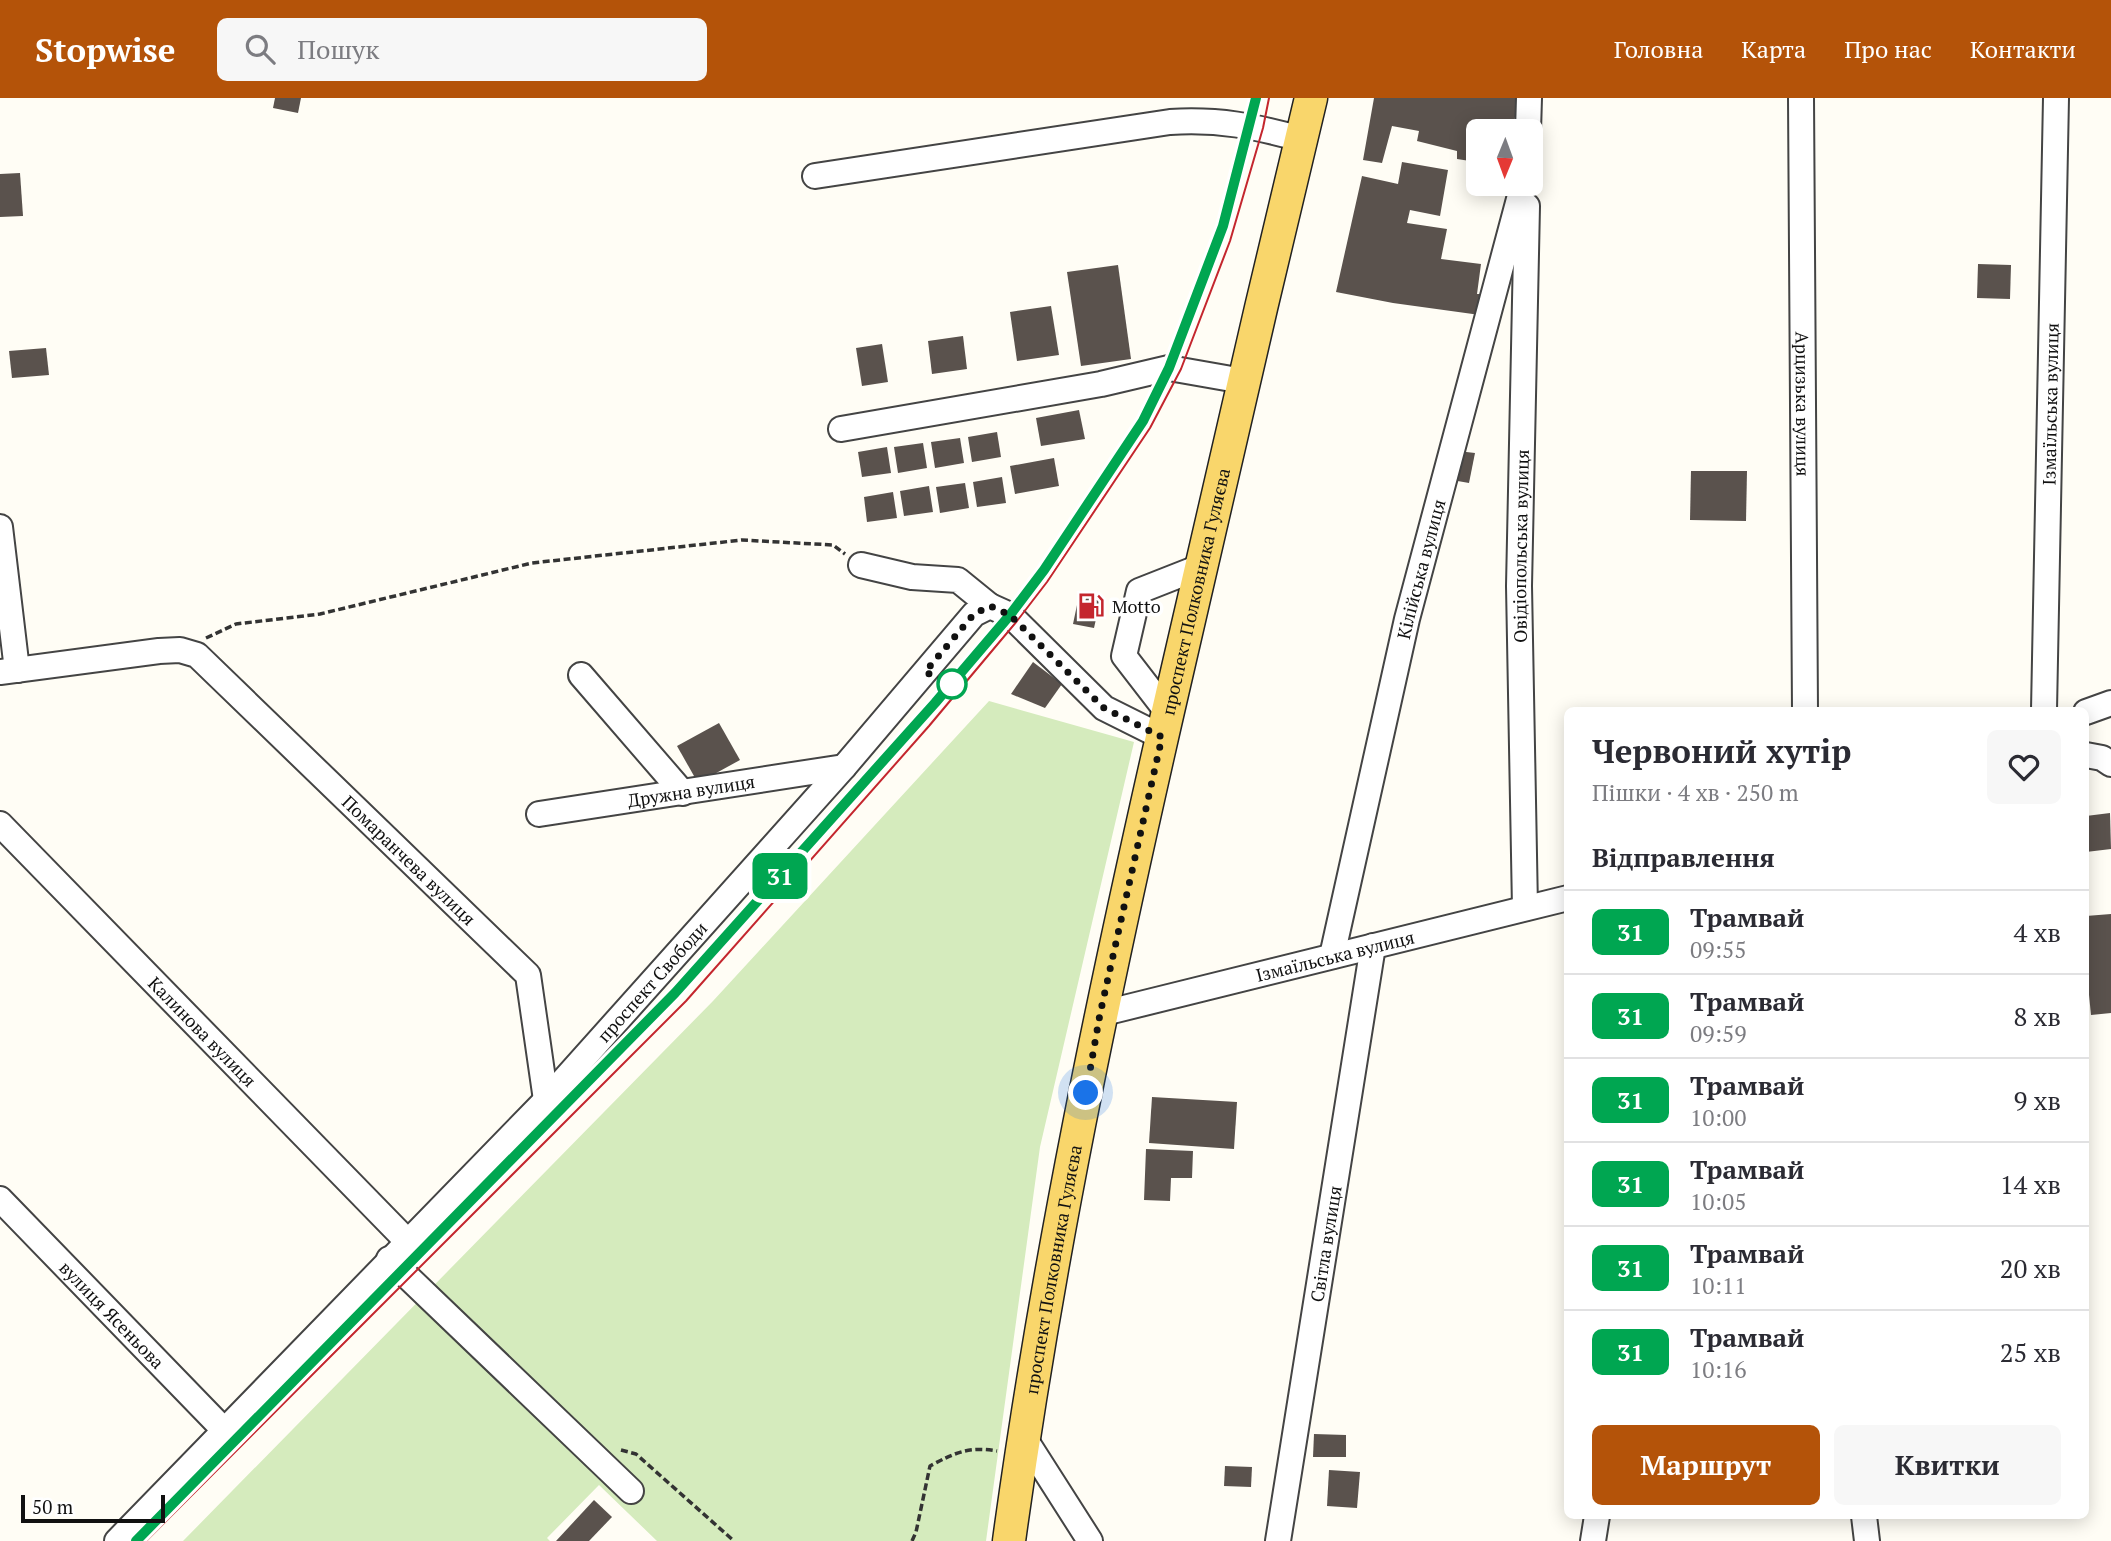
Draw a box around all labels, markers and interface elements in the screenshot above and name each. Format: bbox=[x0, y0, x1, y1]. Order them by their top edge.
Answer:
search box bbox=[217, 18, 707, 81]
text: Stopwise bbox=[35, 28, 175, 71]
icon: search bbox=[241, 30, 279, 68]
text: Пошук bbox=[297, 32, 379, 66]
text: Головна bbox=[1614, 33, 1703, 65]
text: Карта bbox=[1741, 33, 1806, 65]
text: Про нас bbox=[1844, 33, 1932, 65]
text: Контакти bbox=[1970, 33, 2076, 65]
north arrow bbox=[1466, 119, 1544, 196]
map controls bbox=[1466, 119, 1543, 196]
street label: Ізмаїльська вулиця bbox=[2036, 323, 2064, 486]
street label: Арцизька вулиця bbox=[1791, 331, 1815, 477]
street label: Овідіопольська вулиця bbox=[1507, 449, 1534, 643]
street label: проспект Полковника Гуляєва bbox=[1155, 466, 1235, 717]
street label: Кілійська вулиця bbox=[1391, 496, 1450, 641]
fuel station icon: Motto bbox=[1076, 591, 1106, 621]
place label: Motto bbox=[1112, 594, 1161, 618]
unlabelled marker bbox=[937, 669, 967, 699]
text: Червоний хутір bbox=[1592, 729, 1851, 772]
button: heart bbox=[1987, 730, 2061, 804]
street label: Дружна вулиця bbox=[626, 769, 757, 812]
text: Пішки · 4 хв · 250 m bbox=[1592, 777, 1799, 808]
street label: Помаранчева вулиця bbox=[337, 790, 481, 930]
text: Відправлення bbox=[1592, 840, 1775, 874]
line badge: 31 bbox=[748, 853, 812, 899]
text: 31 bbox=[766, 860, 794, 892]
text: Трамвай bbox=[1690, 900, 1804, 934]
text: 4 хв bbox=[2014, 915, 2061, 949]
street label: проспект Свободи bbox=[592, 916, 712, 1047]
text: 31 bbox=[1617, 916, 1644, 948]
street label: Ізмаїльська вулиця bbox=[1253, 925, 1417, 987]
text: 09:55 bbox=[1690, 934, 1747, 965]
street label: Калинова вулиця bbox=[143, 971, 262, 1092]
text: Трамвай bbox=[1690, 984, 1804, 1018]
text: 8 хв bbox=[2014, 999, 2061, 1033]
text: 31 bbox=[1617, 1000, 1644, 1032]
text: 09:59 bbox=[1690, 1018, 1747, 1049]
text: Трамвай bbox=[1690, 1068, 1804, 1102]
your location bbox=[1068, 1075, 1103, 1110]
text: 9 хв bbox=[2014, 1083, 2061, 1117]
text: 31 bbox=[1617, 1084, 1644, 1116]
text: 10:00 bbox=[1690, 1102, 1747, 1133]
street label: проспект Полковника Гуляєва bbox=[1019, 1143, 1087, 1396]
text: Трамвай bbox=[1690, 1152, 1804, 1186]
text: 14 хв bbox=[2000, 1167, 2061, 1201]
text: 31 bbox=[1617, 1168, 1644, 1200]
street label: Світла вулиця bbox=[1304, 1184, 1347, 1304]
text: 10:05 bbox=[1690, 1186, 1747, 1217]
text: Трамвай bbox=[1690, 1236, 1804, 1270]
text: 20 хв bbox=[2000, 1251, 2061, 1285]
text: 31 bbox=[1617, 1252, 1644, 1284]
street label: вулиця Ясеньова bbox=[54, 1256, 170, 1374]
text: 10:11 bbox=[1690, 1270, 1747, 1301]
text: Трамвай bbox=[1690, 1320, 1804, 1354]
text: 25 хв bbox=[2000, 1335, 2061, 1369]
text: 31 bbox=[1617, 1336, 1644, 1368]
text: 10:16 bbox=[1690, 1354, 1747, 1385]
button: Маршрут bbox=[1592, 1425, 1820, 1505]
button: Квитки bbox=[1834, 1425, 2061, 1505]
scale bar bbox=[21, 1492, 164, 1524]
text: 50 m bbox=[32, 1494, 73, 1519]

